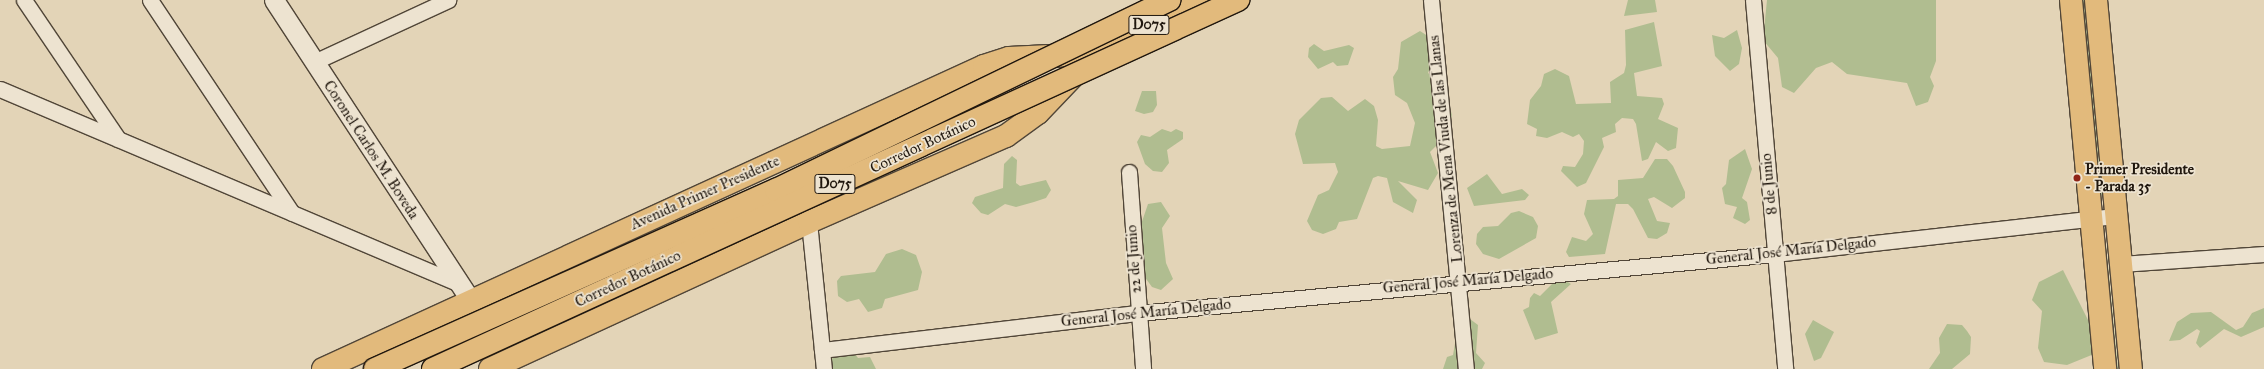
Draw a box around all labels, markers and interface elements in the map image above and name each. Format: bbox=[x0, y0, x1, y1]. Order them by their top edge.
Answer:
road number: D075 bbox=[1128, 13, 1170, 37]
street label: Lorenza de Mena Viuda de las Llanas bbox=[1425, 34, 1467, 264]
street label: Coronel Carlos M. Boveda bbox=[319, 77, 423, 223]
street label: Corredor Botánico bbox=[867, 113, 979, 177]
street label: Avenida Primer Presidente bbox=[628, 152, 782, 234]
street label: 8 de Junio bbox=[1757, 152, 1781, 216]
place label: Primer Presidente - Parada 35 bbox=[2085, 160, 2194, 195]
road number: D075 bbox=[814, 172, 856, 196]
marker: Primer Presidente - Parada 35 bbox=[2072, 173, 2082, 183]
street label: 22 de Junio bbox=[1123, 224, 1145, 294]
street label: General José María Delgado bbox=[1705, 233, 1877, 269]
street label: Corredor Botánico bbox=[572, 247, 684, 311]
street label: General José María Delgado bbox=[1382, 265, 1554, 297]
street label: General José María Delgado bbox=[1060, 295, 1232, 331]

